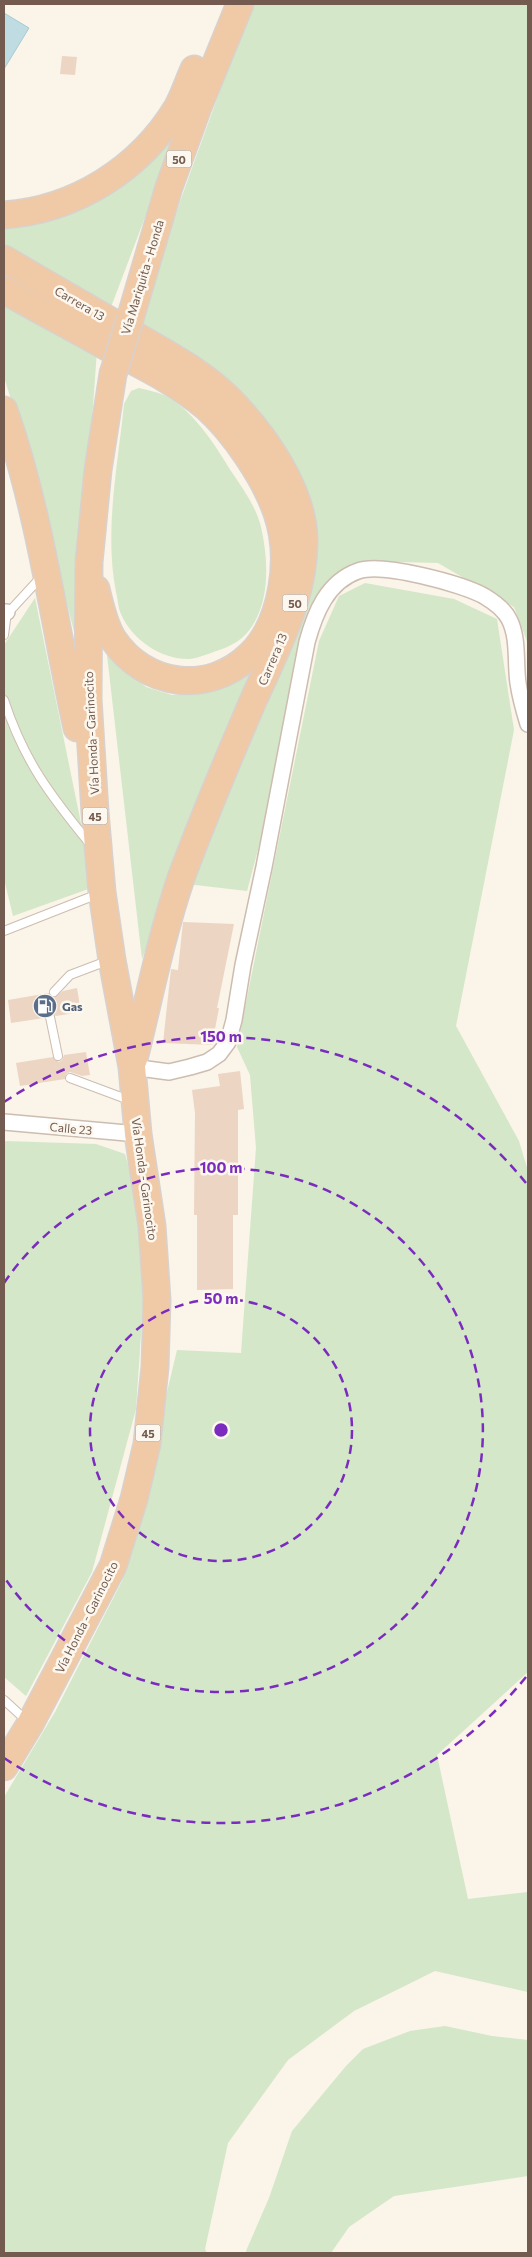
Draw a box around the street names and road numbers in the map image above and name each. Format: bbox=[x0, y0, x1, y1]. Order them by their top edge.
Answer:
road number: 50 bbox=[166, 150, 192, 168]
street label: Vía Mariquita - Honda bbox=[118, 218, 166, 336]
street label: Carrera 13 bbox=[52, 283, 108, 323]
road number: 50 bbox=[282, 594, 308, 612]
street label: Carrera 13 bbox=[255, 631, 289, 687]
street label: Vía Honda - Garinocito bbox=[81, 671, 101, 795]
road number: 45 bbox=[82, 808, 108, 824]
street label: Vía Honda - Garinocito bbox=[129, 1117, 161, 1241]
street label: Calle 23 bbox=[49, 1119, 93, 1137]
road number: 45 bbox=[136, 1425, 160, 1442]
street label: Vía Honda - Garinocito bbox=[52, 1559, 120, 1675]

